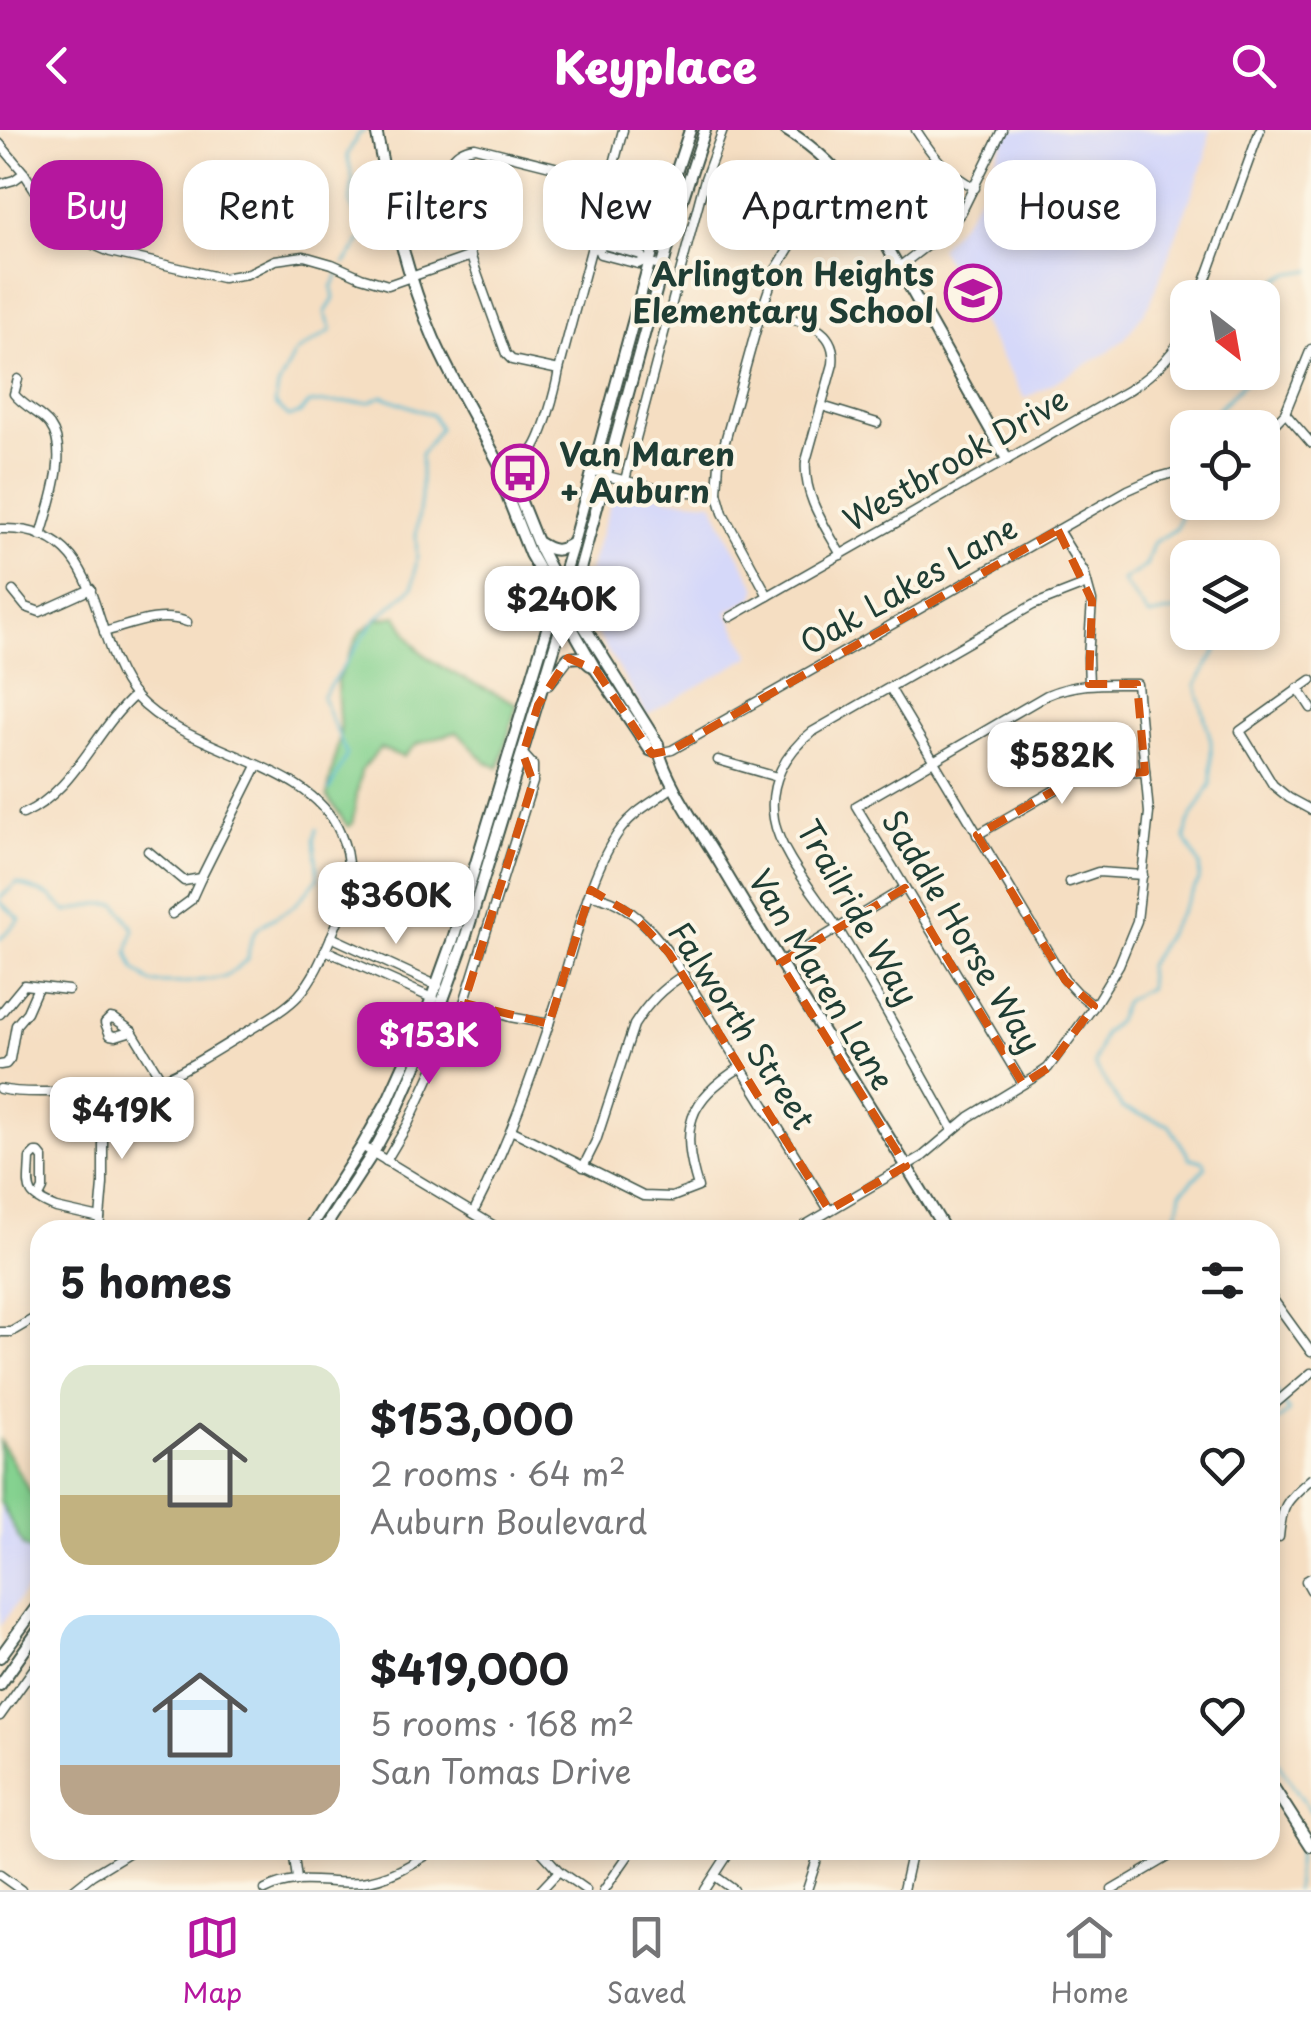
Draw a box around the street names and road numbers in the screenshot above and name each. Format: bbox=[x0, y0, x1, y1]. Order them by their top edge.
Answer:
street label: Westbrook Drive bbox=[834, 374, 1076, 542]
street label: Oak Lakes Lane bbox=[791, 503, 1025, 666]
street label: Saddle Horse Way bbox=[871, 800, 1054, 1062]
street label: Trailride Way bbox=[786, 810, 931, 1014]
street label: Van Maren Lane bbox=[738, 859, 908, 1098]
street label: Falworth Street bbox=[657, 911, 828, 1139]

